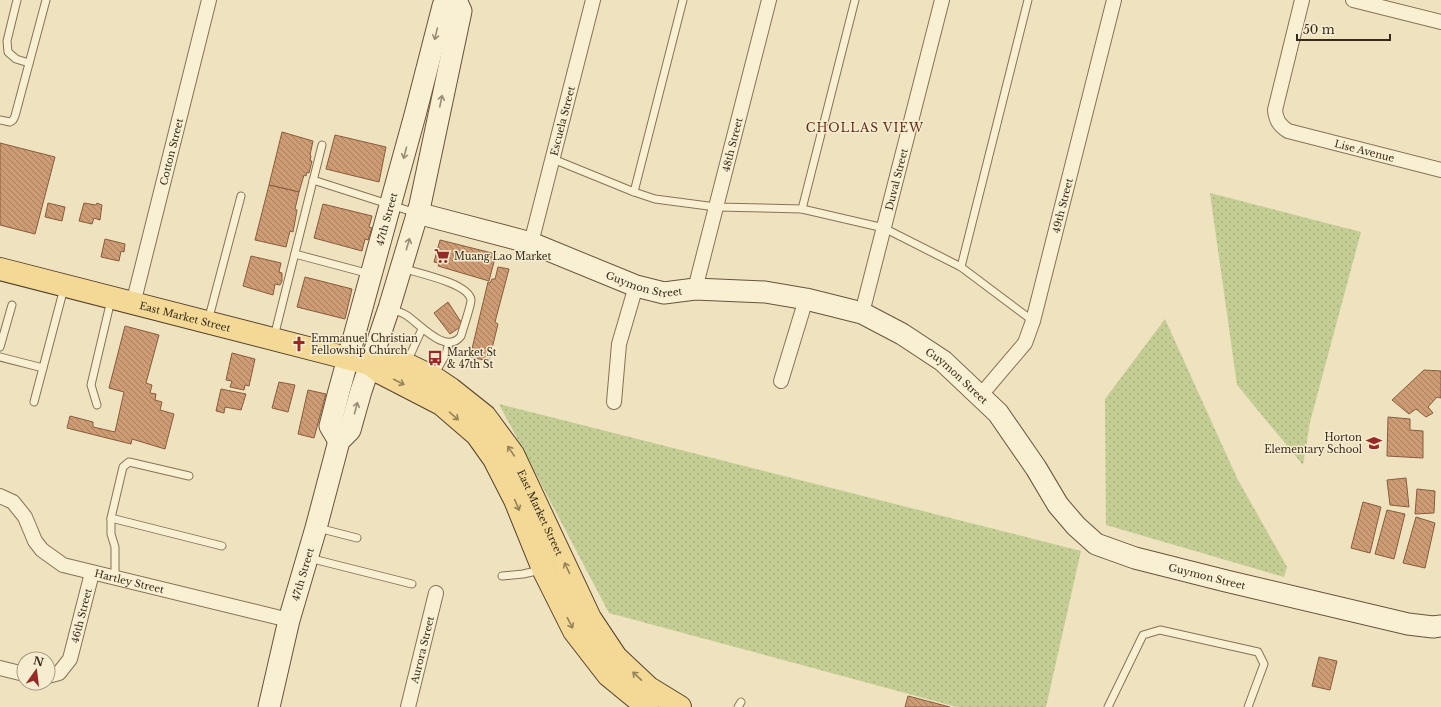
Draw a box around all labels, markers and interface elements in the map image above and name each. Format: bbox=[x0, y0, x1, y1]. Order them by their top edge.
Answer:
scale bar bbox=[1297, 16, 1390, 42]
text: 50 m bbox=[1303, 22, 1335, 37]
one-way arrow bbox=[432, 27, 439, 40]
street label: Escuela Street bbox=[548, 85, 578, 157]
one-way arrow bbox=[438, 94, 446, 107]
street label: 48th Street bbox=[719, 116, 746, 173]
street label: Cotton Street bbox=[157, 117, 186, 187]
district label: CHOLLAS VIEW bbox=[806, 120, 924, 135]
street label: Lise Avenue bbox=[1333, 137, 1396, 165]
one-way arrow bbox=[401, 146, 408, 159]
street label: Duval Street bbox=[883, 147, 911, 212]
street label: 49th Street bbox=[1049, 177, 1076, 234]
street label: 47th Street bbox=[373, 191, 400, 247]
one-way arrow bbox=[405, 238, 412, 251]
supermarket icon: Muang Lao Market bbox=[433, 247, 451, 265]
place label: Muang Lao Market bbox=[454, 250, 552, 263]
street label: Guymon Street bbox=[604, 268, 683, 300]
street label: East Market Street bbox=[138, 299, 232, 335]
place label: Emmanuel Christian Fellowship Church bbox=[311, 332, 418, 357]
church icon: Emmanuel Christian Fellowship Church bbox=[290, 335, 308, 353]
street label: Guymon Street bbox=[923, 345, 990, 407]
place label: Market St & 47th St bbox=[447, 346, 497, 371]
bus stop icon: Market St & 47th St bbox=[426, 349, 444, 367]
one-way arrow bbox=[393, 379, 405, 386]
one-way arrow bbox=[353, 401, 360, 414]
one-way arrow bbox=[449, 411, 459, 420]
place label: Horton Elementary School bbox=[1264, 431, 1362, 456]
school or university icon: Horton Elementary School bbox=[1365, 434, 1383, 452]
one-way arrow bbox=[507, 446, 515, 457]
street label: East Market Street bbox=[514, 467, 566, 558]
one-way arrow bbox=[513, 499, 521, 511]
street label: 47th Street bbox=[289, 546, 317, 602]
street label: Guymon Street bbox=[1167, 561, 1247, 592]
one-way arrow bbox=[563, 563, 570, 575]
street label: Hartley Street bbox=[93, 567, 166, 596]
street label: 46th Street bbox=[68, 587, 95, 644]
street label: Aurora Street bbox=[408, 615, 437, 686]
one-way arrow bbox=[567, 617, 574, 629]
north arrow bbox=[16, 651, 56, 691]
text: N bbox=[32, 653, 46, 669]
one-way arrow bbox=[632, 671, 642, 681]

